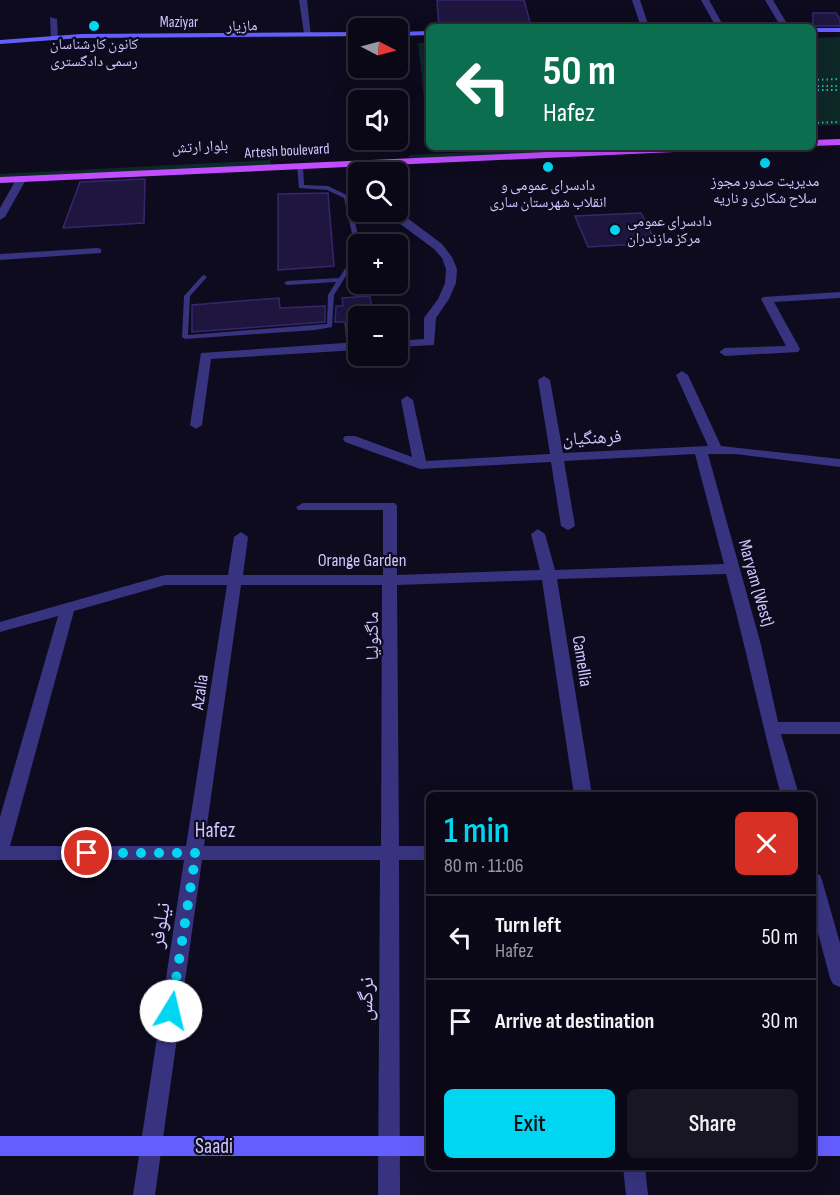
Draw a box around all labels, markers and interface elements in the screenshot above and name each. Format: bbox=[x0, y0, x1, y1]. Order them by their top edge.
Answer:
street label: Maziyar bbox=[160, 13, 199, 32]
street label: مازیار bbox=[225, 16, 258, 36]
north arrow bbox=[348, 18, 408, 78]
map controls bbox=[348, 18, 408, 366]
marker: کانون کارشناسان رسمی دادگستری bbox=[87, 19, 101, 33]
place label: کانون کارشناسان رسمی دادگستری bbox=[50, 35, 138, 71]
text: 50 m bbox=[543, 46, 616, 97]
icon: left bbox=[444, 48, 522, 126]
button: sound bbox=[348, 90, 408, 150]
text: Hafez bbox=[543, 97, 595, 129]
street label: بلوار ارتش bbox=[171, 136, 229, 158]
street label: Artesh boulevard bbox=[243, 139, 330, 163]
marker: مدیریت صدور مجوز سلاح شکاری و ناریه bbox=[758, 156, 772, 170]
marker: دادسرای عمومی و انقلاب شهرستان ساری bbox=[541, 160, 555, 174]
button: search bbox=[348, 162, 408, 222]
place label: مدیریت صدور مجوز سلاح شکاری و ناریه bbox=[710, 172, 819, 208]
place label: دادسرای عمومی و انقلاب شهرستان ساری bbox=[489, 176, 607, 212]
place label: دادسرای عمومی مرکز مازندران bbox=[627, 212, 712, 248]
marker: دادسرای عمومی مرکز مازندران bbox=[608, 223, 622, 237]
button: + bbox=[348, 234, 408, 294]
button: − bbox=[348, 306, 408, 366]
street label: فرهنگیان bbox=[562, 426, 622, 450]
street label: Maryam (West) bbox=[734, 537, 778, 629]
street label: Orange Garden bbox=[318, 550, 406, 571]
street label: ماگنولیا bbox=[362, 612, 383, 660]
street label: Camellia bbox=[568, 634, 596, 688]
street label: Azalia bbox=[187, 673, 213, 712]
text: 1 min bbox=[444, 810, 509, 853]
button: close bbox=[735, 812, 798, 875]
street label: Hafez bbox=[195, 818, 236, 843]
pin bbox=[61, 827, 112, 878]
icon: arrive bbox=[70, 836, 103, 869]
text: 80 m · 11:06 bbox=[444, 854, 523, 878]
street label: نیلوفر bbox=[144, 901, 176, 950]
text: Turn left bbox=[495, 912, 561, 939]
icon: left bbox=[444, 921, 477, 954]
text: 50 m bbox=[762, 924, 798, 951]
text: Hafez bbox=[495, 939, 533, 963]
street label: نرگس bbox=[353, 977, 379, 1021]
position arrow bbox=[139, 979, 203, 1043]
icon: arrive bbox=[444, 1005, 477, 1038]
text: Arrive at destination bbox=[495, 1008, 654, 1035]
text: 30 m bbox=[761, 1008, 798, 1035]
button: Exit bbox=[444, 1089, 615, 1158]
button: Share bbox=[627, 1089, 798, 1158]
street label: Saadi bbox=[195, 1134, 233, 1159]

